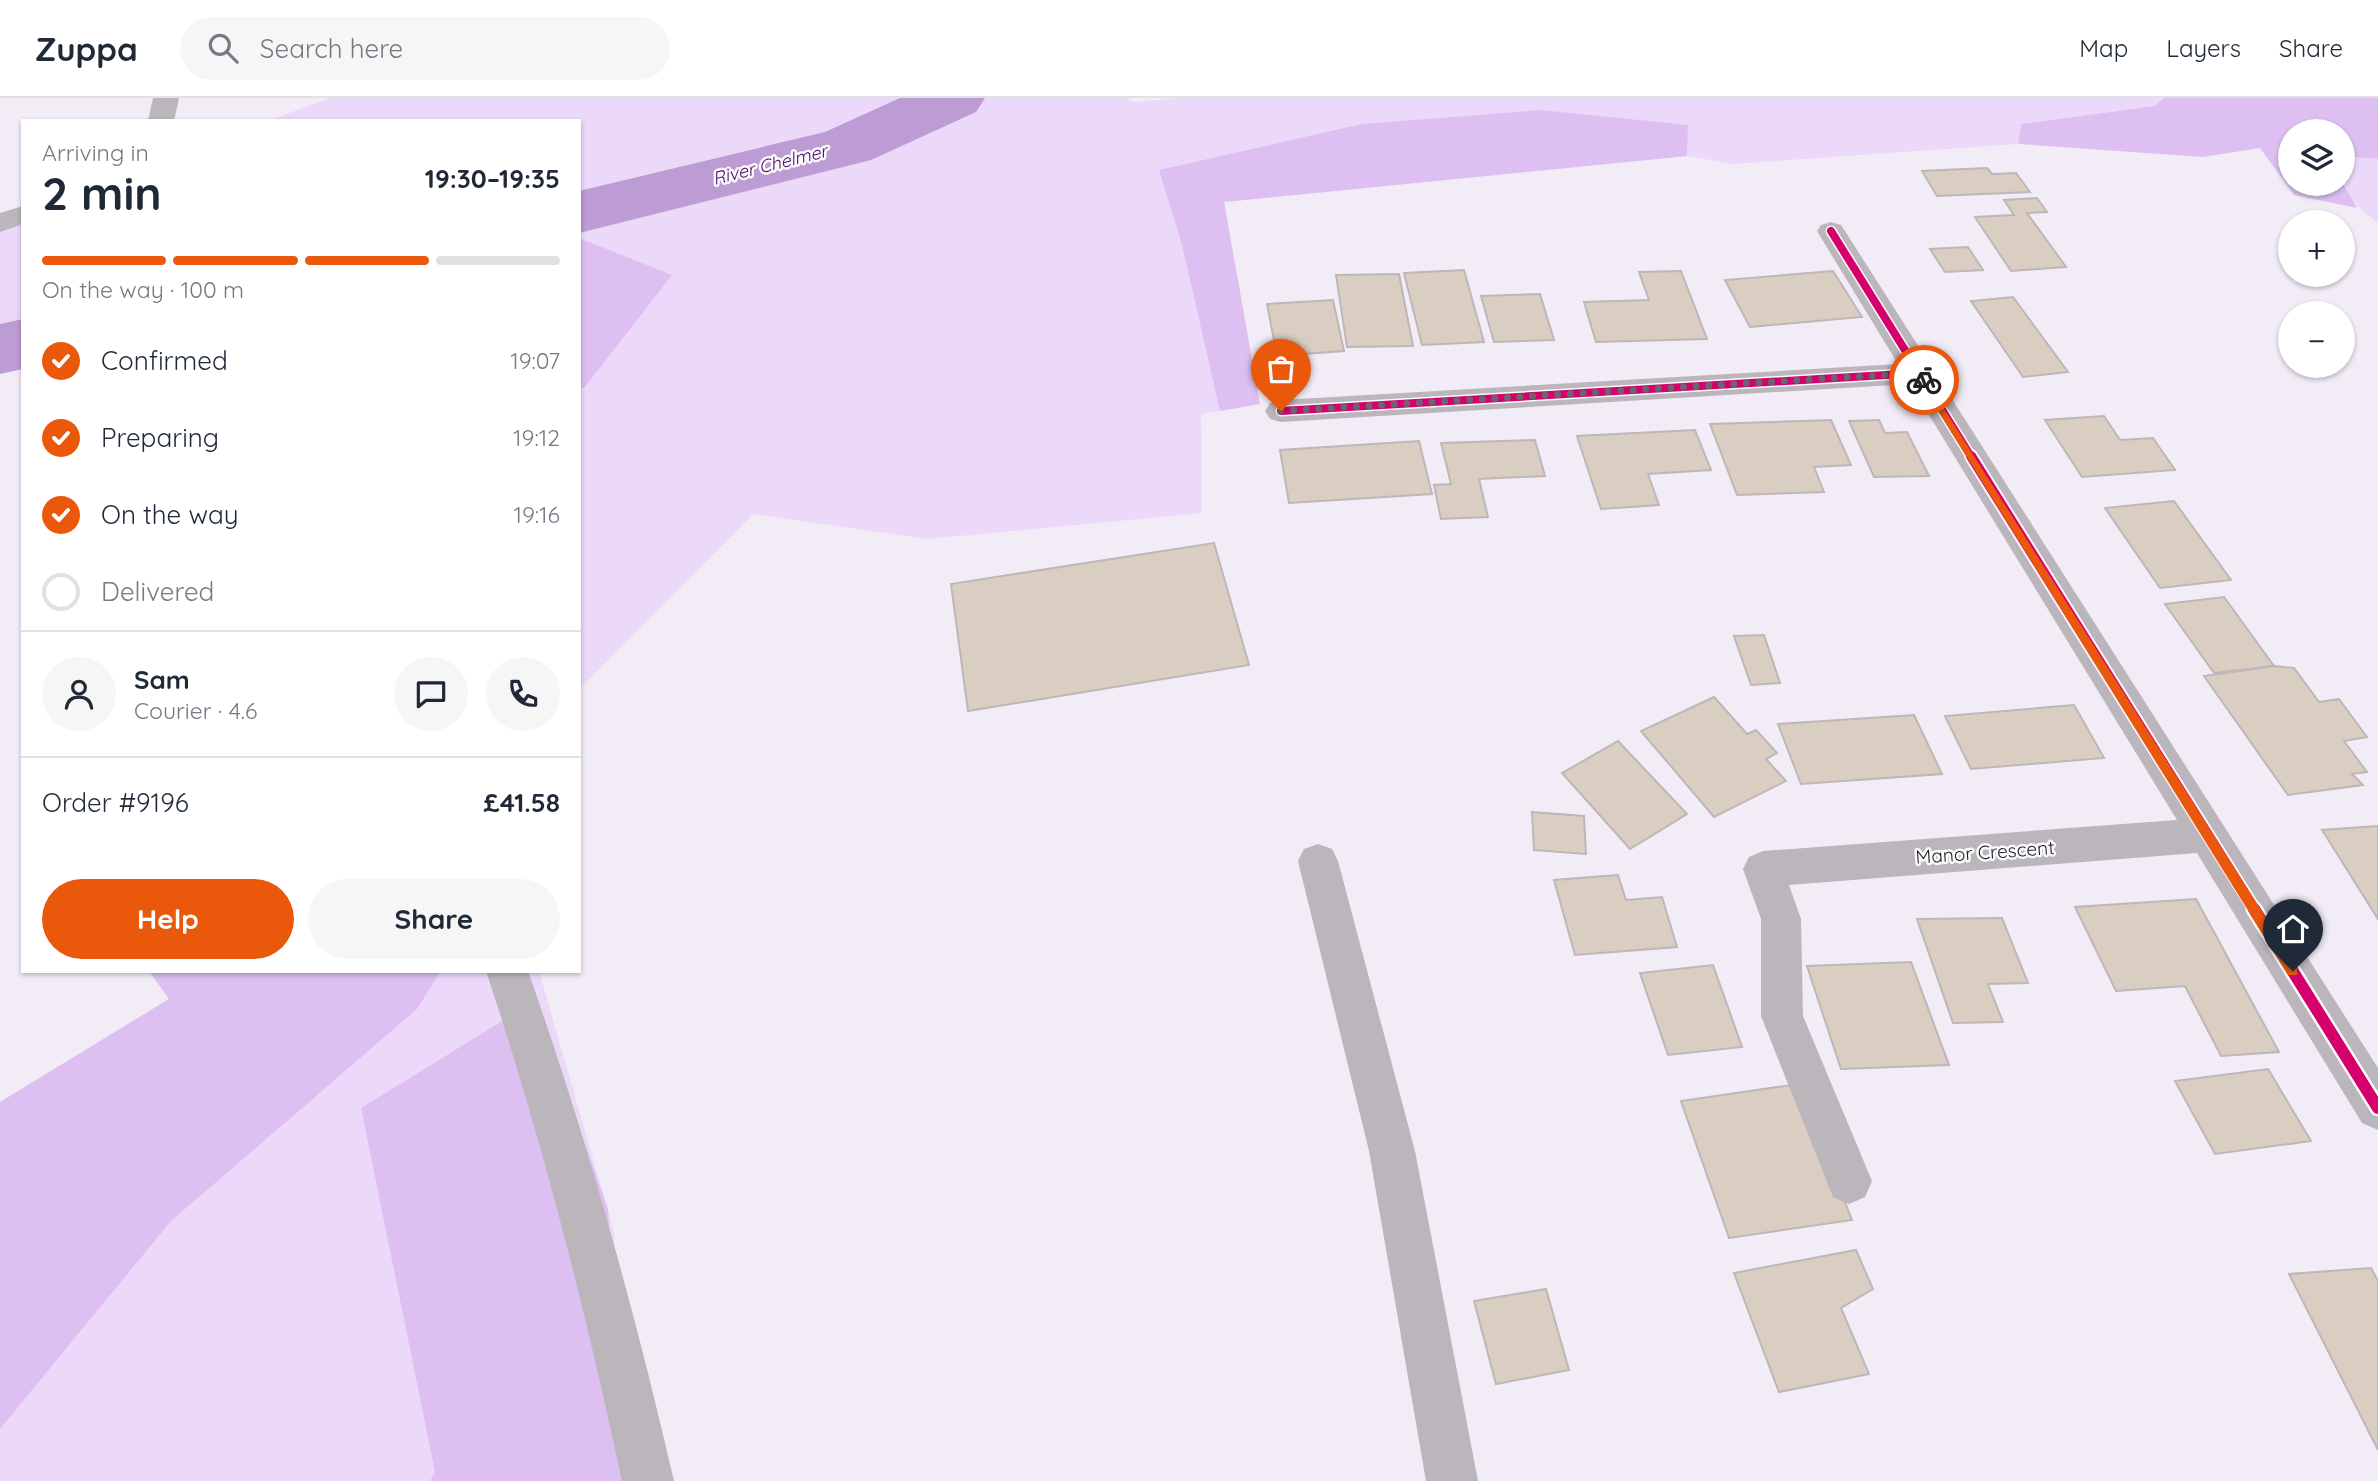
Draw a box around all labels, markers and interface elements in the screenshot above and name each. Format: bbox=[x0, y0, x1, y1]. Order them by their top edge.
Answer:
search box bbox=[180, 17, 670, 80]
text: Zuppa bbox=[35, 28, 138, 69]
icon: search bbox=[204, 29, 242, 67]
text: Search here bbox=[260, 32, 403, 65]
text: Map bbox=[2079, 33, 2128, 63]
text: Layers bbox=[2166, 33, 2241, 63]
text: Share bbox=[2279, 33, 2343, 63]
map controls bbox=[2278, 119, 2355, 378]
button: layers bbox=[2278, 119, 2355, 196]
text: Arriving in bbox=[42, 138, 149, 167]
water label: River Chelmer bbox=[710, 139, 832, 190]
text: 19:30–19:35 bbox=[425, 162, 560, 195]
text: 2 min bbox=[42, 164, 162, 222]
button: + bbox=[2278, 210, 2355, 287]
text: On the way · 100 m bbox=[42, 275, 244, 304]
button: − bbox=[2278, 301, 2355, 378]
pin bbox=[1251, 339, 1311, 411]
icon: check bbox=[42, 342, 80, 380]
text: Confirmed bbox=[101, 344, 228, 377]
courier bbox=[1889, 345, 1959, 415]
text: 19:07 bbox=[510, 346, 560, 375]
icon: bag bbox=[1262, 350, 1300, 388]
icon: bike bbox=[1905, 361, 1943, 399]
icon: check bbox=[42, 419, 80, 457]
text: Preparing bbox=[101, 421, 219, 454]
text: 19:12 bbox=[513, 423, 560, 452]
icon: check bbox=[42, 496, 80, 534]
text: On the way bbox=[101, 498, 239, 531]
text: 19:16 bbox=[513, 500, 560, 529]
text: Delivered bbox=[101, 575, 214, 608]
button: person bbox=[42, 657, 116, 731]
button: chat bbox=[394, 657, 468, 731]
button: phone bbox=[486, 657, 560, 731]
text: Sam bbox=[134, 663, 190, 696]
text: Courier · 4.6 bbox=[134, 696, 257, 725]
text: Order #9196 bbox=[42, 786, 189, 819]
text: £41.58 bbox=[483, 786, 560, 819]
street label: Manor Crescent bbox=[1915, 835, 2055, 869]
button: Help bbox=[42, 879, 294, 959]
button: Share bbox=[308, 879, 560, 959]
pin bbox=[2263, 899, 2323, 971]
icon: home bbox=[2274, 910, 2312, 948]

